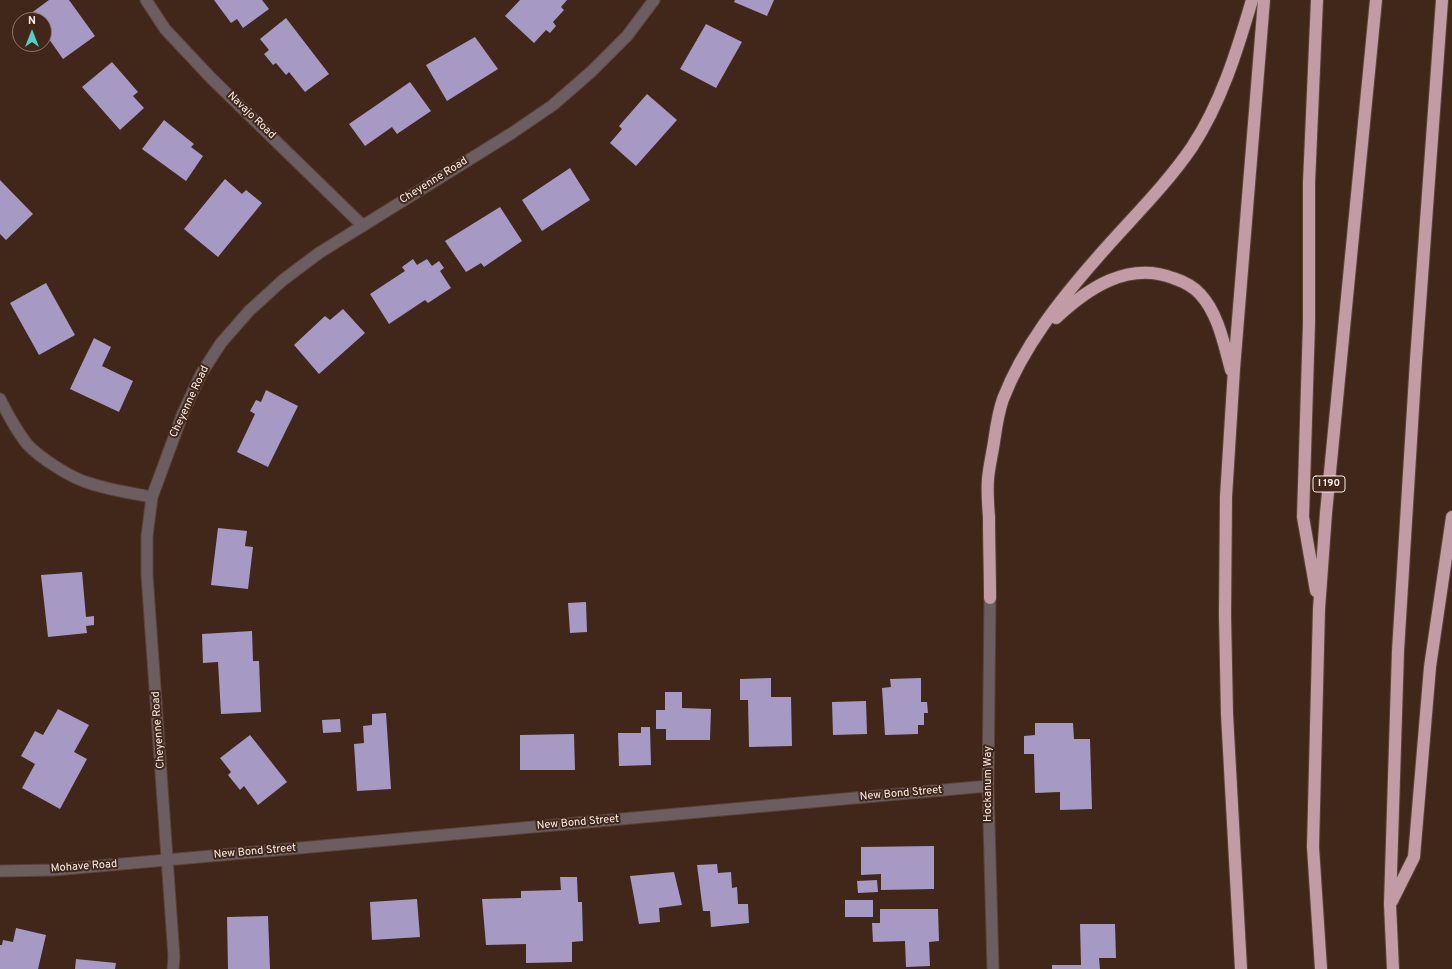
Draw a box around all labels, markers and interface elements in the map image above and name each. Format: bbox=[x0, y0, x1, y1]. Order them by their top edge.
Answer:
north arrow bbox=[12, 12, 52, 52]
text: N bbox=[28, 14, 36, 28]
street label: Navajo Road bbox=[224, 90, 278, 142]
street label: Cheyenne Road bbox=[398, 155, 470, 207]
street label: Cheyenne Road bbox=[168, 364, 212, 440]
road number: I 190 bbox=[1313, 476, 1345, 492]
street label: Cheyenne Road bbox=[150, 691, 168, 769]
street label: Hockanum Way bbox=[982, 746, 996, 822]
street label: New Bond Street bbox=[859, 784, 943, 804]
street label: New Bond Street bbox=[536, 813, 620, 833]
street label: New Bond Street bbox=[213, 842, 297, 862]
street label: Mohave Road bbox=[50, 858, 118, 876]

